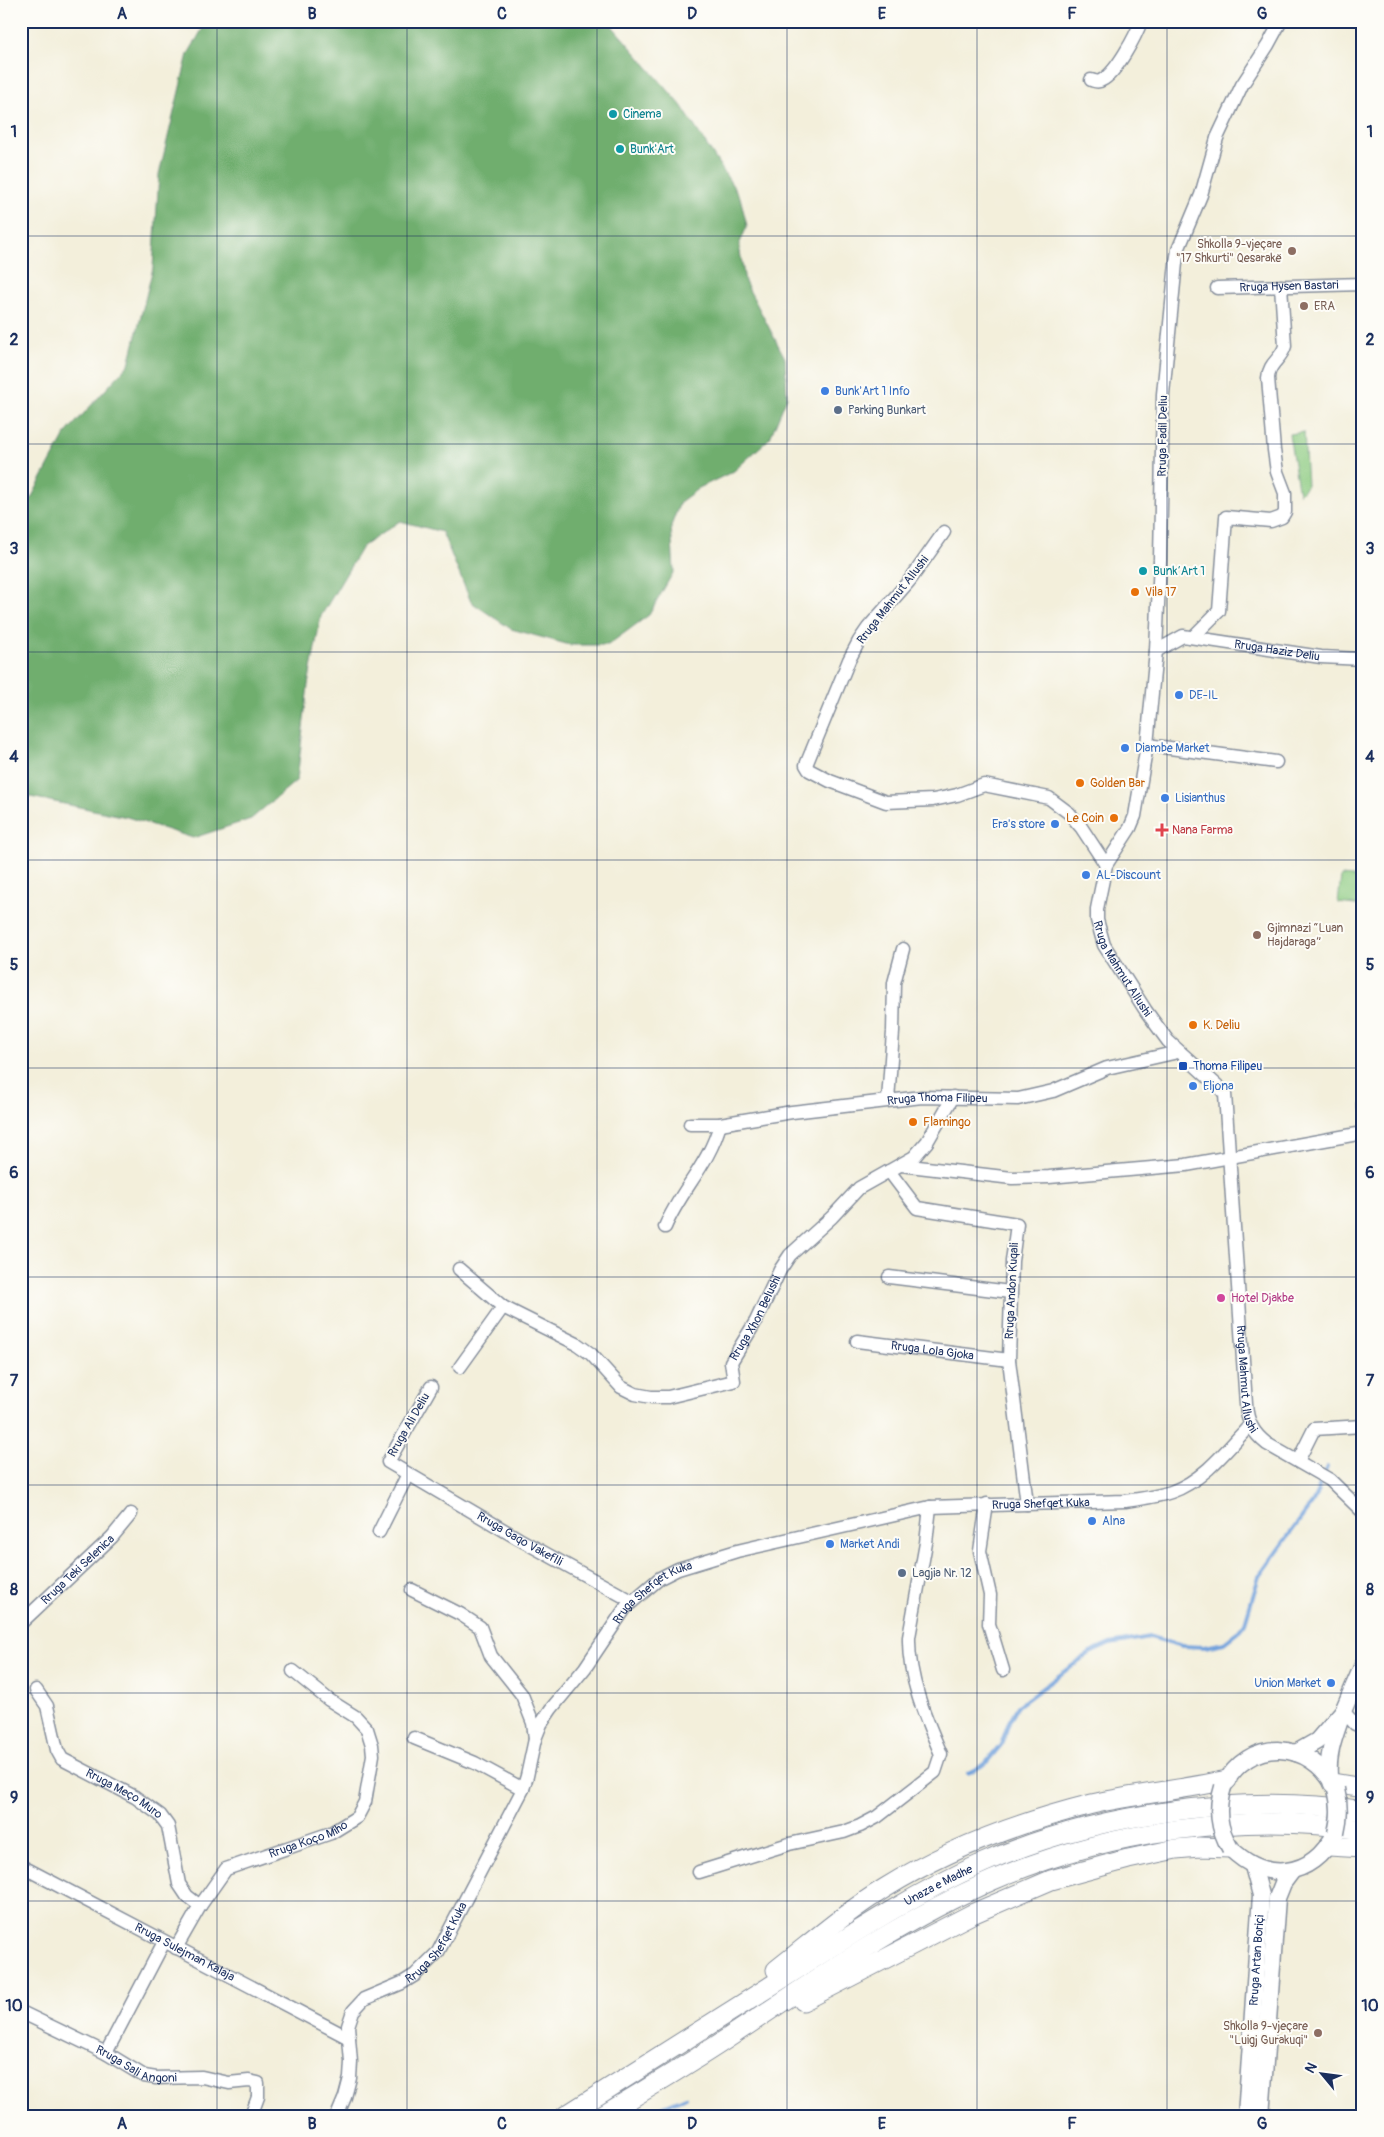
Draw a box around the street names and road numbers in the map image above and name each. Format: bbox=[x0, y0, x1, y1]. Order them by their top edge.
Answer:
street label: Rruga Hysen Bastari bbox=[1239, 277, 1339, 295]
street label: Rruga Fadil Deliu bbox=[1155, 395, 1171, 477]
street label: Rruga Mahmut Allushi bbox=[854, 553, 932, 647]
street label: Rruga Haziz Deliu bbox=[1233, 636, 1321, 664]
street label: Rruga Mahmut Allushi bbox=[1090, 919, 1155, 1020]
street label: Rruga Thoma Filipeu bbox=[886, 1089, 988, 1108]
street label: Rruga Andon Kuqali bbox=[1002, 1242, 1022, 1340]
street label: Rruga Xhon Belushi bbox=[726, 1273, 784, 1363]
street label: Rruga Mahmut Allushi bbox=[1233, 1325, 1261, 1436]
street label: Rruga Lola Gjoka bbox=[890, 1338, 975, 1363]
street label: Rruga Ali Deliu bbox=[385, 1390, 433, 1460]
street label: Rruga Shefqet Kuka bbox=[992, 1495, 1090, 1513]
street label: Rruga Gaqo Vakeflli bbox=[474, 1508, 565, 1569]
street label: Rruga Teki Selenica bbox=[38, 1531, 118, 1608]
street label: Rruga Shefqet Kuka bbox=[609, 1558, 694, 1627]
street label: Rruga Meço Muro bbox=[83, 1765, 166, 1822]
street label: Rruga Koço Miho bbox=[267, 1817, 351, 1861]
street label: Unaza e Madhe bbox=[901, 1861, 975, 1909]
street label: Rruga Shefqet Kuka bbox=[403, 1899, 470, 1987]
street label: Rruga Artan Boriçi bbox=[1246, 1914, 1267, 2006]
street label: Rruga Sulejman Kalaja bbox=[132, 1919, 238, 1985]
street label: Rruga Sali Angoni bbox=[94, 2042, 177, 2086]

